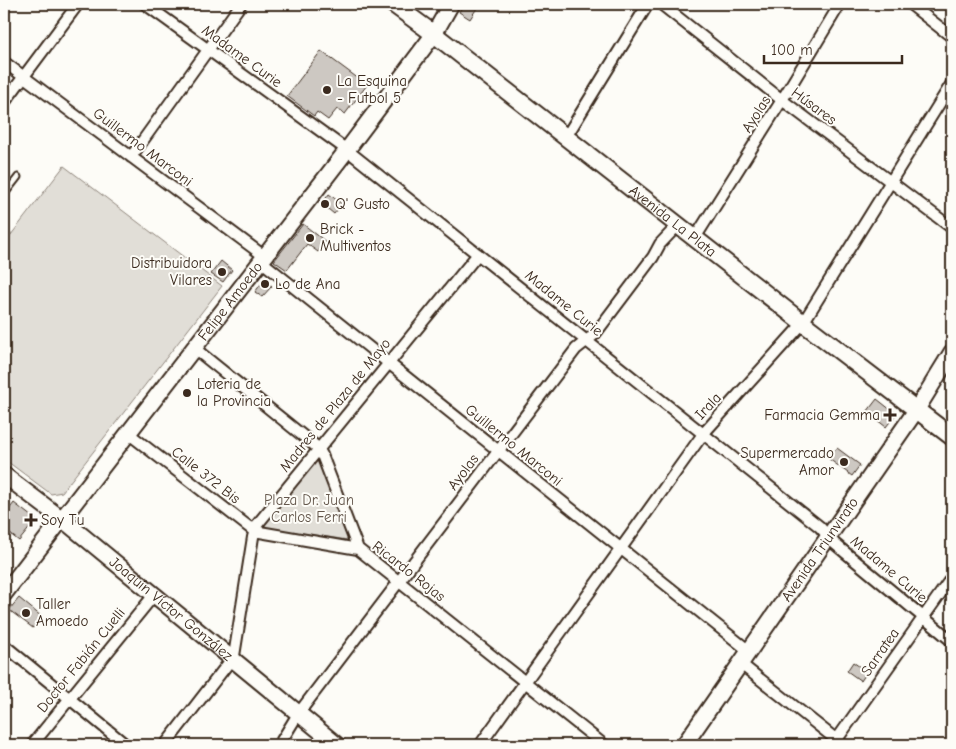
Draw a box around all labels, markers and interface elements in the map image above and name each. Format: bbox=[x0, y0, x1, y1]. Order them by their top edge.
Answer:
street label: Madame Curie bbox=[198, 21, 286, 91]
scale bar bbox=[764, 32, 901, 64]
text: 100 m bbox=[771, 41, 813, 59]
place label: La Esquina - Futbol 5 bbox=[337, 72, 407, 107]
street label: Húsares bbox=[788, 83, 840, 129]
marker: La Esquina - Futbol 5 bbox=[321, 84, 333, 96]
street label: Ayolas bbox=[738, 92, 774, 136]
street label: Guillermo Marconi bbox=[90, 104, 196, 190]
street label: Avenida La Plata bbox=[626, 181, 720, 261]
place label: Q' Gusto bbox=[335, 195, 390, 213]
marker: Q' Gusto bbox=[319, 198, 331, 210]
place label: Brick - Multiventos bbox=[320, 220, 391, 255]
marker: Brick - Multiventos bbox=[304, 232, 316, 244]
place label: Distribuidora Vilares bbox=[131, 254, 212, 289]
street label: Felipe Amoedo bbox=[194, 258, 266, 344]
marker: Distribuidora Vilares bbox=[216, 266, 228, 278]
street label: Madame Curie bbox=[522, 266, 607, 340]
place label: Lo de Ana bbox=[275, 275, 340, 293]
marker: Lo de Ana bbox=[259, 278, 271, 290]
street label: Madres de Plaza de Mayo bbox=[276, 335, 394, 475]
place label: Loteria de la Provincia bbox=[197, 375, 271, 410]
marker: Loteria de la Provincia bbox=[181, 387, 193, 399]
street label: Irala bbox=[691, 389, 725, 423]
street label: Guillermo Marconi bbox=[462, 400, 566, 490]
place label: Farmacia Gemma bbox=[764, 406, 880, 424]
marker: Farmacia Gemma bbox=[884, 409, 896, 421]
street label: Calle 372 Bis bbox=[168, 443, 244, 507]
place label: Supermercado Amor bbox=[740, 444, 834, 479]
street label: Ayolas bbox=[444, 450, 482, 494]
marker: Supermercado Amor bbox=[838, 456, 850, 468]
park label: Plaza Dr. Juan Carlos Ferri bbox=[264, 491, 354, 526]
street label: Avenida Triunvirato bbox=[777, 494, 862, 605]
place label: Soy Tu bbox=[41, 511, 84, 529]
marker: Soy Tu bbox=[25, 514, 37, 526]
street label: Madame Curie bbox=[847, 532, 931, 607]
street label: Ricardo Rojas bbox=[369, 537, 449, 605]
street label: Joaquín Víctor González bbox=[106, 553, 237, 665]
place label: Taller Amoedo bbox=[36, 595, 89, 630]
street label: Doctor Fabián Cuelli bbox=[33, 604, 129, 716]
marker: Taller Amoedo bbox=[20, 607, 32, 619]
street label: Sarratea bbox=[857, 625, 903, 679]

